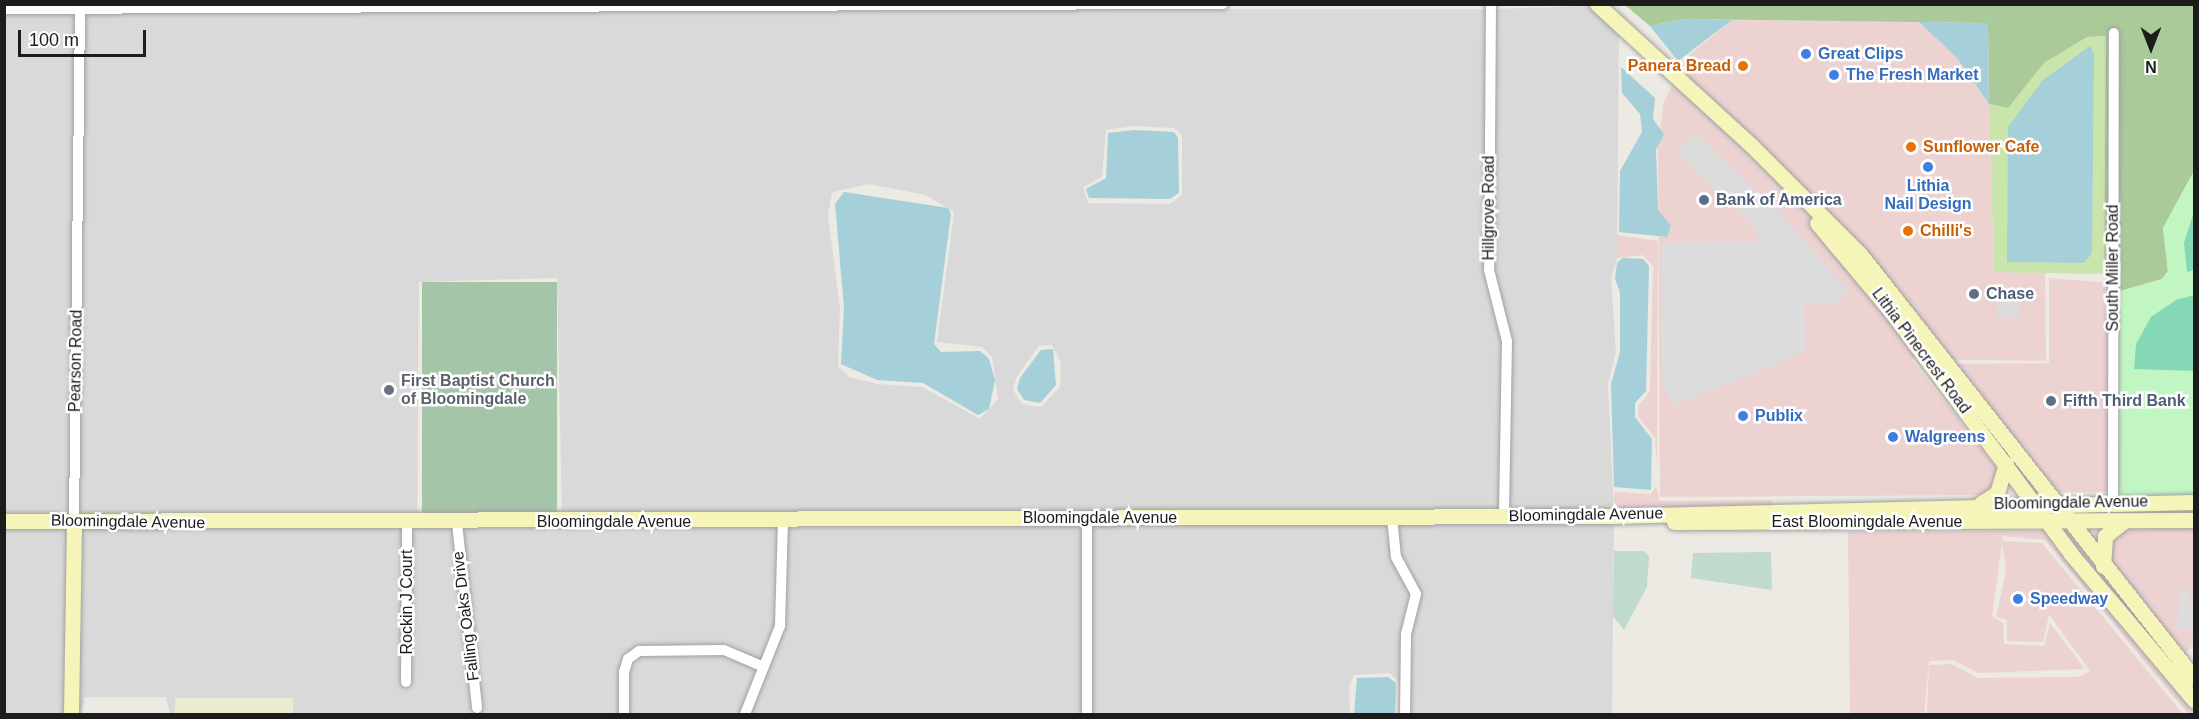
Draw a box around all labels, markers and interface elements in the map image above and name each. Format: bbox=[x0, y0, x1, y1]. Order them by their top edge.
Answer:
scale bar bbox=[21, 18, 148, 56]
north arrow bbox=[2121, 18, 2181, 78]
text: 100 m bbox=[29, 30, 79, 50]
place label: Great Clips bbox=[1818, 44, 1903, 64]
marker: Great Clips bbox=[1799, 47, 1813, 61]
place label: Panera Bread bbox=[1628, 56, 1731, 76]
text: N bbox=[2145, 58, 2157, 75]
marker: Panera Bread bbox=[1736, 59, 1750, 73]
place label: The Fresh Market bbox=[1846, 65, 1978, 85]
marker: The Fresh Market bbox=[1827, 68, 1841, 82]
place label: Sunflower Cafe bbox=[1923, 137, 2039, 157]
marker: Sunflower Cafe bbox=[1904, 140, 1918, 154]
street label: Hillgrove Road bbox=[1479, 156, 1499, 260]
marker: Lithia Nail Design bbox=[1921, 160, 1935, 174]
place label: Lithia Nail Design bbox=[1884, 176, 1972, 214]
place label: Bank of America bbox=[1716, 190, 1842, 210]
marker: Bank of America bbox=[1697, 193, 1711, 207]
street label: South Miller Road bbox=[2103, 204, 2123, 332]
place label: Chilli's bbox=[1920, 221, 1972, 241]
marker: Chilli's bbox=[1901, 224, 1915, 238]
street label: Lithia Pinecrest Road bbox=[1868, 284, 1974, 418]
place label: Chase bbox=[1986, 284, 2034, 304]
marker: Chase bbox=[1967, 287, 1981, 301]
street label: Pearson Road bbox=[66, 310, 86, 412]
place label: First Baptist Church of Bloomingdale bbox=[401, 371, 555, 409]
marker: First Baptist Church of Bloomingdale bbox=[382, 383, 396, 397]
place label: Fifth Third Bank bbox=[2063, 391, 2186, 411]
marker: Fifth Third Bank bbox=[2044, 394, 2058, 408]
place label: Publix bbox=[1755, 406, 1803, 426]
marker: Publix bbox=[1736, 409, 1750, 423]
place label: Walgreens bbox=[1905, 427, 1985, 447]
marker: Walgreens bbox=[1886, 430, 1900, 444]
street label: Bloomingdale Avenue bbox=[1993, 492, 2149, 514]
street label: Bloomingdale Avenue bbox=[1508, 504, 1664, 526]
street label: Bloomingdale Avenue bbox=[1022, 508, 1178, 528]
street label: Bloomingdale Avenue bbox=[50, 511, 206, 533]
street label: Bloomingdale Avenue bbox=[536, 512, 692, 532]
street label: East Bloomingdale Avenue bbox=[1771, 512, 1963, 532]
street label: Rockin J Court bbox=[397, 550, 417, 654]
street label: Falling Oaks Drive bbox=[449, 550, 483, 682]
place label: Speedway bbox=[2030, 589, 2108, 609]
marker: Speedway bbox=[2011, 592, 2025, 606]

